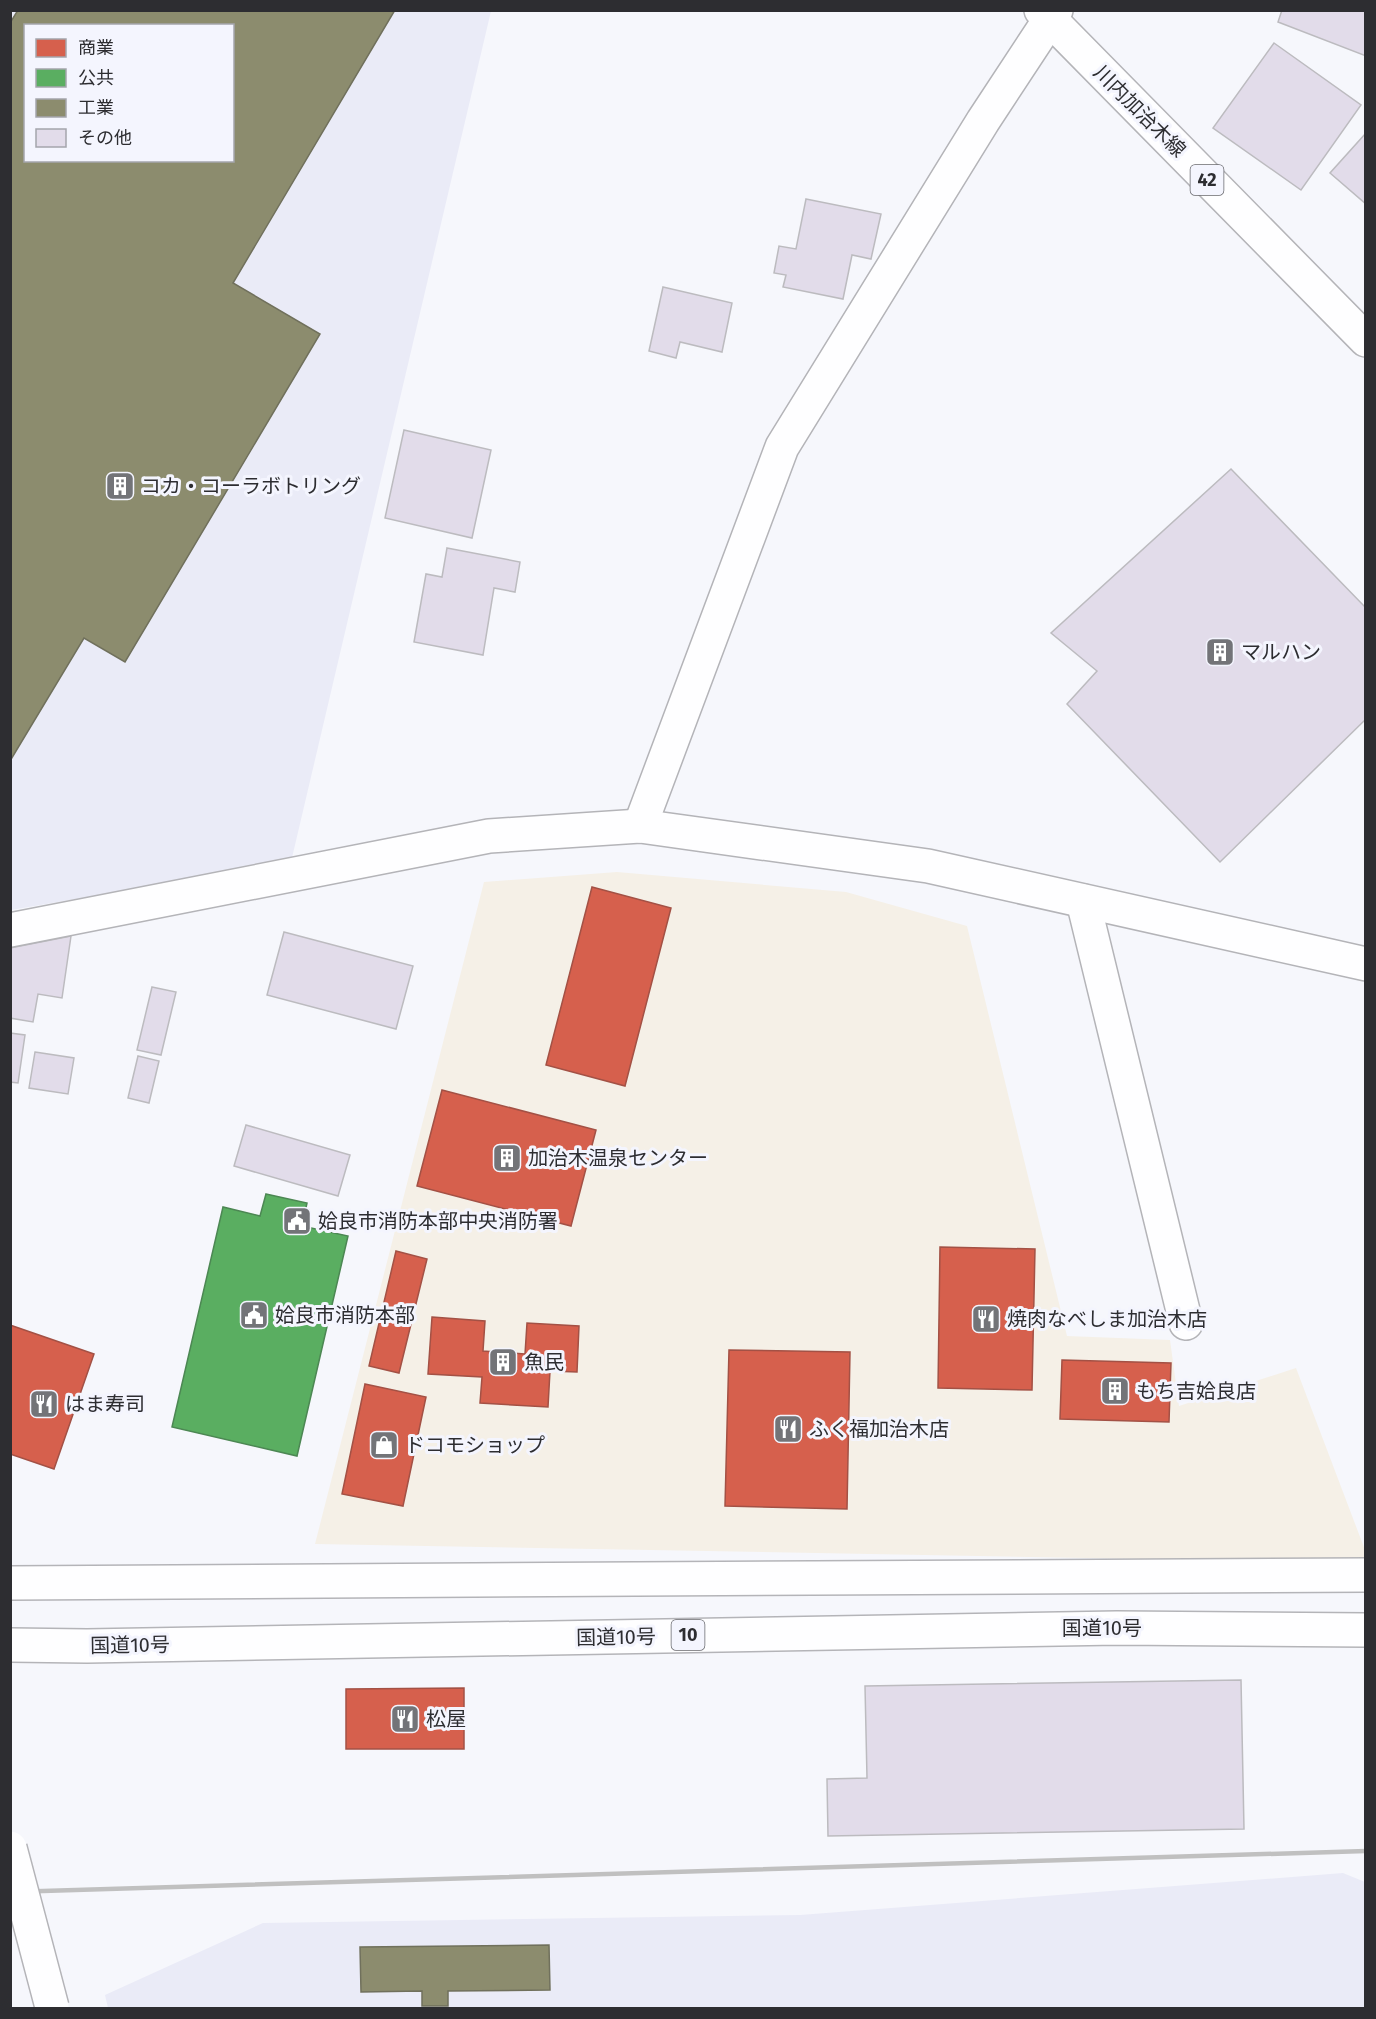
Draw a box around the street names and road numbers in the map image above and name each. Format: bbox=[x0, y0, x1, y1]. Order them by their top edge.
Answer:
street label: 川内加治木線 bbox=[1089, 60, 1191, 162]
road number: 42 bbox=[1190, 165, 1224, 195]
street label: 国道10号 bbox=[1062, 1616, 1142, 1640]
road number: 10 bbox=[672, 1620, 704, 1650]
street label: 国道10号 bbox=[576, 1624, 656, 1650]
street label: 国道10号 bbox=[90, 1632, 170, 1658]

